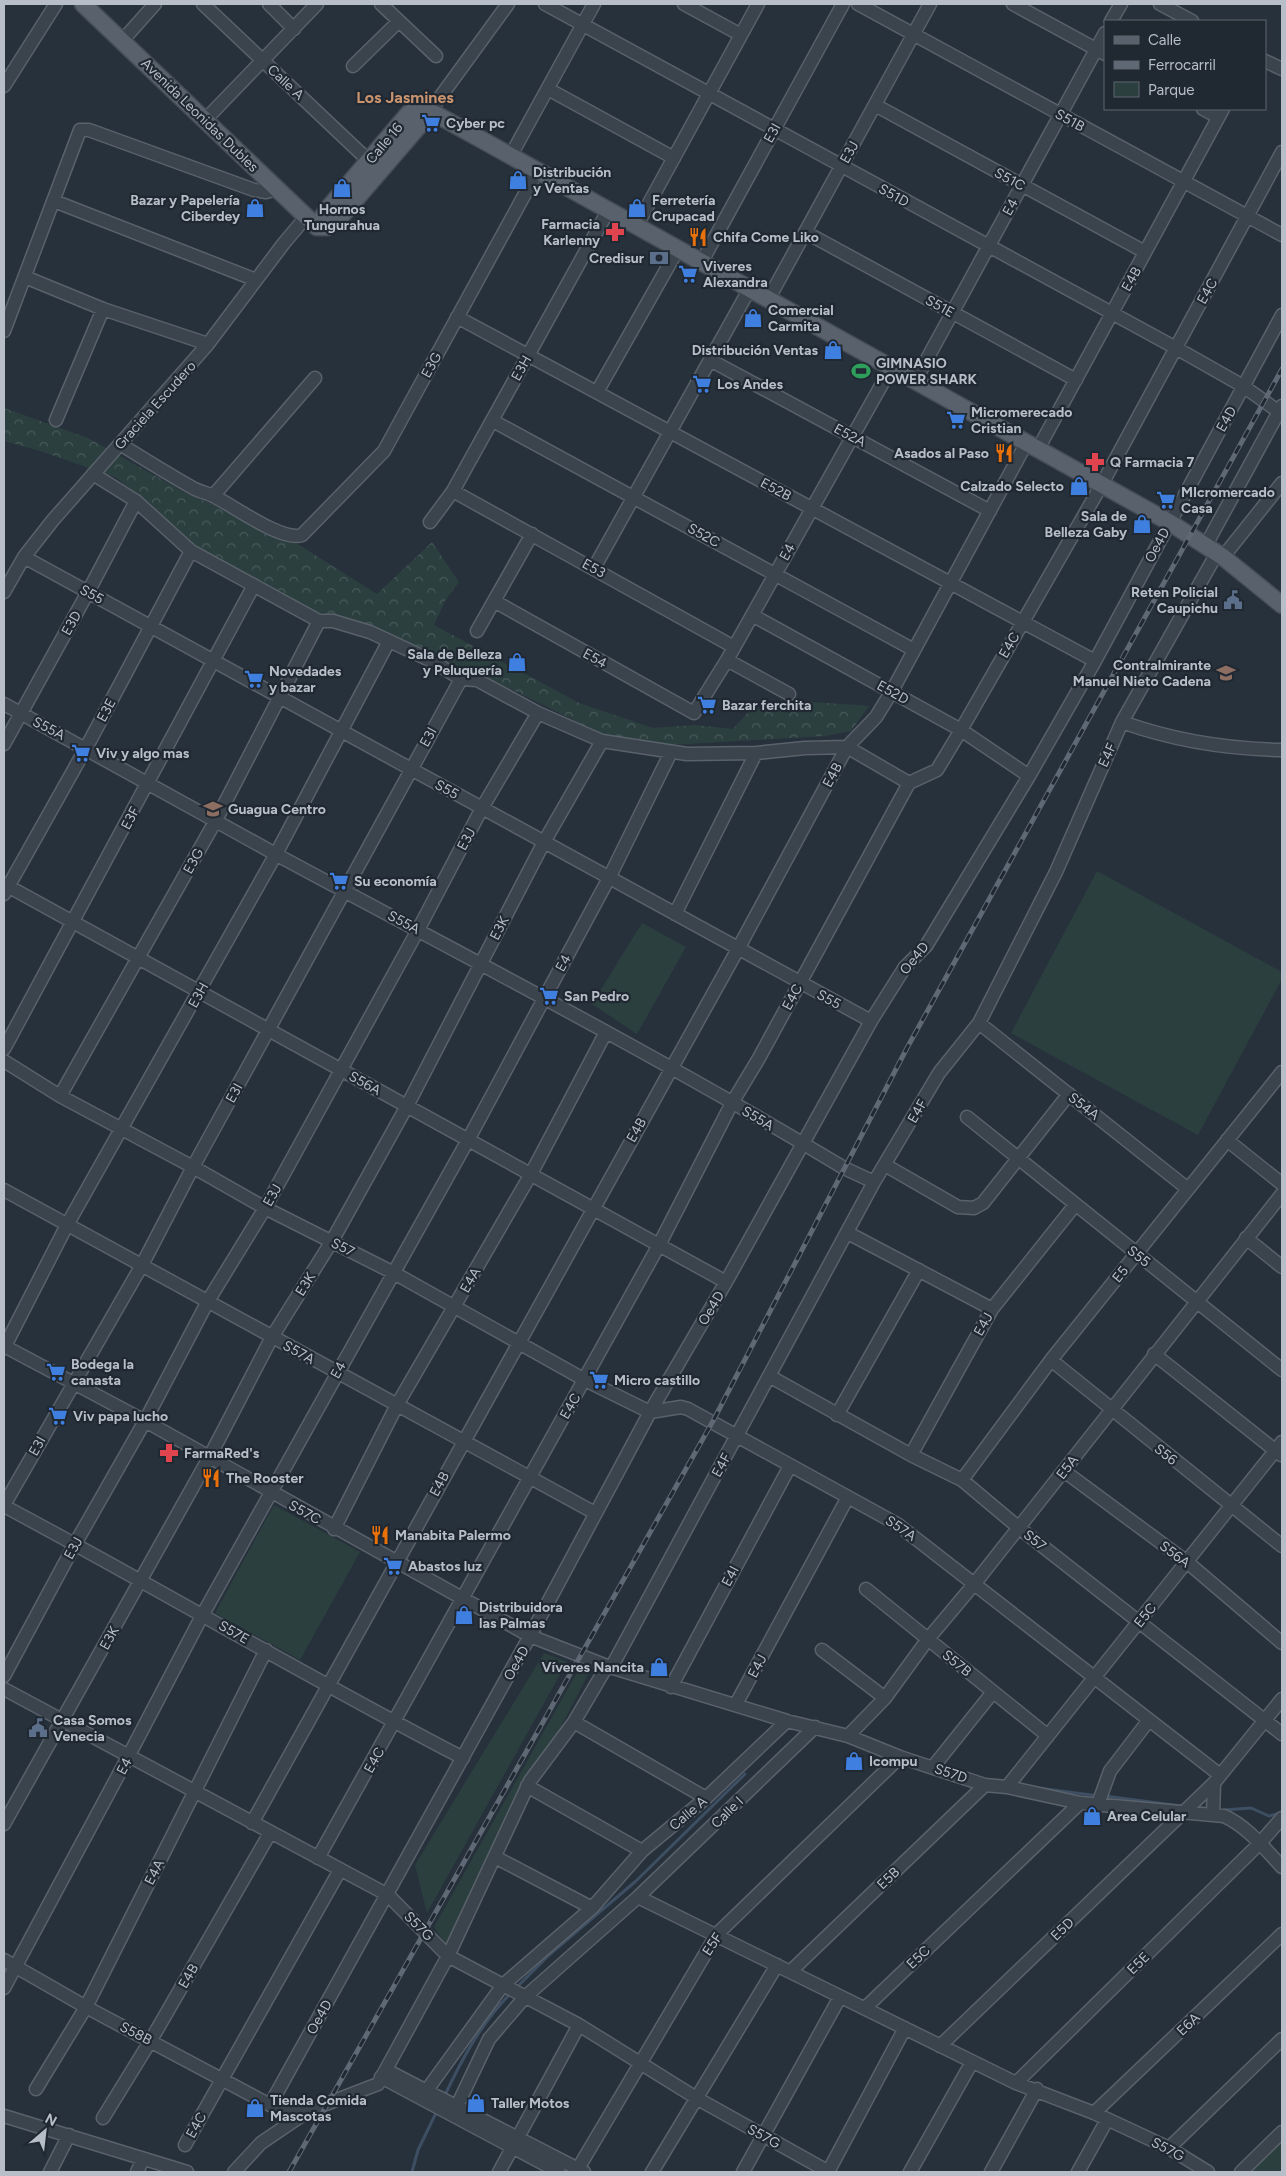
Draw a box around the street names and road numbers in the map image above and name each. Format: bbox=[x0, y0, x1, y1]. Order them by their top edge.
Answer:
street label: Avenida Leonidas Dubles bbox=[138, 55, 262, 176]
street label: Calle A bbox=[264, 61, 308, 104]
street label: S51B bbox=[1052, 105, 1087, 135]
street label: Calle 16 bbox=[362, 119, 406, 167]
street label: E3I bbox=[760, 121, 785, 146]
street label: E3J bbox=[836, 138, 862, 166]
street label: S51C bbox=[991, 164, 1028, 195]
street label: S51D bbox=[876, 180, 912, 211]
street label: E4 bbox=[999, 195, 1022, 219]
street label: E4B bbox=[1118, 264, 1145, 295]
street label: E4C bbox=[1193, 275, 1221, 307]
street label: S51E bbox=[922, 292, 957, 321]
street label: E3G bbox=[418, 349, 445, 381]
street label: E3H bbox=[508, 353, 535, 384]
street label: Graciela Escudero bbox=[111, 357, 200, 453]
street label: E4D bbox=[1213, 403, 1240, 435]
street label: E52A bbox=[831, 420, 869, 451]
street label: E52B bbox=[757, 474, 794, 505]
street label: S52C bbox=[685, 520, 723, 551]
street label: Oe4D bbox=[1141, 525, 1174, 565]
street label: E4 bbox=[776, 540, 799, 564]
street label: E53 bbox=[579, 555, 608, 582]
street label: S55 bbox=[77, 581, 107, 608]
street label: E3D bbox=[58, 608, 85, 639]
street label: E4C bbox=[995, 629, 1024, 661]
street label: E54 bbox=[580, 645, 610, 672]
street label: E52D bbox=[874, 677, 912, 708]
street label: E3E bbox=[93, 696, 120, 725]
street label: S55A bbox=[30, 713, 68, 744]
street label: E3I bbox=[416, 725, 441, 750]
street label: E4F bbox=[1095, 740, 1120, 770]
street label: E4B bbox=[819, 760, 846, 791]
street label: S55 bbox=[432, 776, 462, 803]
street label: E3F bbox=[117, 804, 144, 833]
street label: E3J bbox=[454, 825, 479, 853]
street label: E3G bbox=[180, 845, 207, 877]
street label: S55A bbox=[385, 907, 423, 938]
street label: E3K bbox=[486, 913, 513, 943]
street label: Oe4D bbox=[896, 939, 933, 978]
street label: E4 bbox=[552, 951, 575, 975]
street label: E3H bbox=[185, 980, 212, 1011]
street label: E4C bbox=[779, 981, 806, 1013]
street label: S55 bbox=[814, 986, 844, 1013]
street label: S56A bbox=[346, 1068, 384, 1099]
street label: E3I bbox=[222, 1081, 247, 1106]
street label: S54A bbox=[1065, 1089, 1103, 1124]
street label: E4F bbox=[904, 1096, 931, 1126]
street label: S55A bbox=[739, 1103, 777, 1135]
street label: E4B bbox=[623, 1115, 650, 1146]
street label: E3J bbox=[259, 1181, 285, 1209]
street label: S57 bbox=[328, 1234, 358, 1261]
street label: S55 bbox=[1124, 1242, 1154, 1271]
street label: E5 bbox=[1109, 1263, 1132, 1286]
street label: E4A bbox=[456, 1264, 485, 1296]
street label: E3K bbox=[292, 1269, 319, 1299]
street label: Oe4D bbox=[695, 1288, 728, 1328]
street label: E4J bbox=[970, 1310, 997, 1339]
street label: S57A bbox=[280, 1337, 318, 1368]
street label: E4 bbox=[327, 1358, 350, 1382]
street label: E4C bbox=[556, 1390, 585, 1422]
street label: E3I bbox=[25, 1434, 50, 1459]
street label: S56 bbox=[1151, 1440, 1181, 1469]
street label: E4F bbox=[708, 1450, 735, 1480]
street label: E5A bbox=[1053, 1451, 1082, 1483]
street label: E4B bbox=[426, 1469, 453, 1500]
street label: S57C bbox=[286, 1497, 324, 1528]
street label: S57A bbox=[882, 1512, 920, 1545]
street label: S57 bbox=[1020, 1526, 1050, 1555]
street label: E3J bbox=[60, 1534, 86, 1562]
street label: S56A bbox=[1156, 1537, 1194, 1572]
street label: E4I bbox=[718, 1563, 743, 1589]
street label: E5C bbox=[1130, 1600, 1160, 1631]
street label: S57E bbox=[215, 1617, 252, 1648]
street label: E3K bbox=[96, 1623, 123, 1653]
street label: Oe4D bbox=[500, 1643, 533, 1683]
street label: S57B bbox=[939, 1646, 975, 1680]
street label: E4J bbox=[744, 1652, 771, 1681]
street label: E4C bbox=[360, 1744, 388, 1776]
street label: E4 bbox=[113, 1754, 136, 1778]
street label: S57D bbox=[932, 1760, 970, 1787]
street label: Calle A bbox=[666, 1792, 711, 1834]
street label: Calle I bbox=[708, 1793, 747, 1832]
street label: E4A bbox=[141, 1856, 168, 1888]
street label: E5B bbox=[873, 1864, 903, 1893]
street label: S57G bbox=[400, 1908, 437, 1945]
street label: E5D bbox=[1047, 1914, 1078, 1944]
street label: E5F bbox=[699, 1929, 726, 1959]
street label: E5C bbox=[903, 1942, 934, 1973]
street label: E5E bbox=[1124, 1949, 1153, 1978]
street label: E4B bbox=[175, 1961, 202, 1992]
street label: Oe4D bbox=[303, 1997, 336, 2037]
street label: E6A bbox=[1173, 2009, 1204, 2039]
street label: S58B bbox=[117, 2018, 155, 2049]
street label: E4C bbox=[182, 2109, 210, 2141]
street label: S57G bbox=[744, 2121, 783, 2152]
street label: S57G bbox=[1148, 2134, 1187, 2165]

